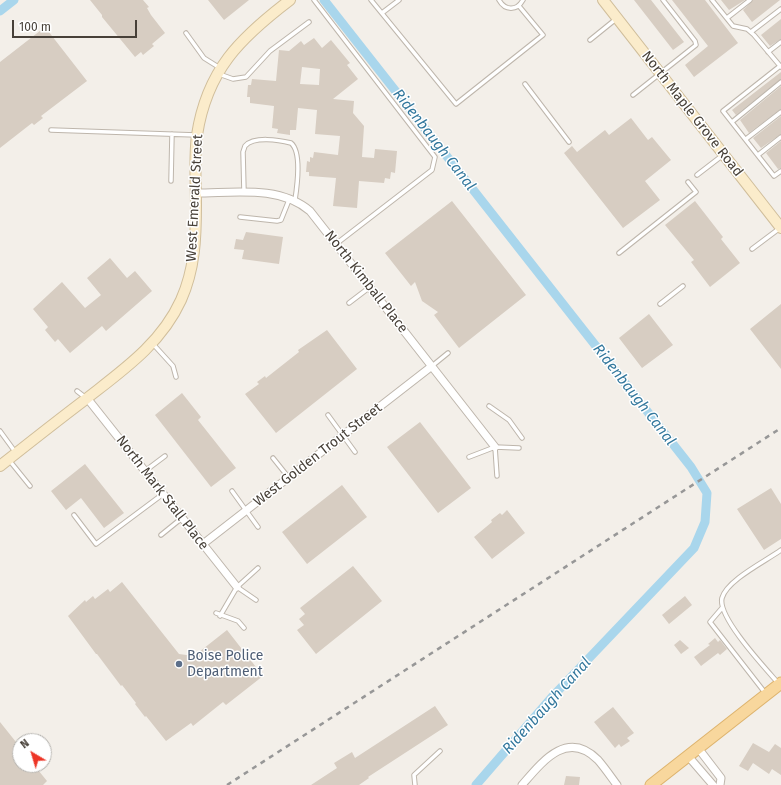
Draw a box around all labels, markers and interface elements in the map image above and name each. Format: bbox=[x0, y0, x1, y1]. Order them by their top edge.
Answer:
scale bar bbox=[14, 12, 139, 38]
text: 100 m bbox=[19, 20, 51, 34]
street label: North Maple Grove Road bbox=[638, 48, 746, 180]
water label: Ridenbaugh Canal bbox=[389, 86, 479, 194]
street label: West Emerald Street bbox=[183, 134, 207, 262]
street label: North Kimball Place bbox=[321, 227, 411, 337]
water label: Ridenbaugh Canal bbox=[589, 341, 679, 449]
street label: West Golden Trout Street bbox=[251, 400, 385, 510]
street label: North Mark Stall Place bbox=[112, 432, 212, 554]
place label: Boise Police Department bbox=[187, 648, 263, 680]
water label: Ridenbaugh Canal bbox=[499, 654, 595, 758]
marker: Boise Police Department bbox=[174, 659, 184, 669]
north arrow bbox=[12, 733, 52, 773]
text: N bbox=[18, 737, 32, 751]

